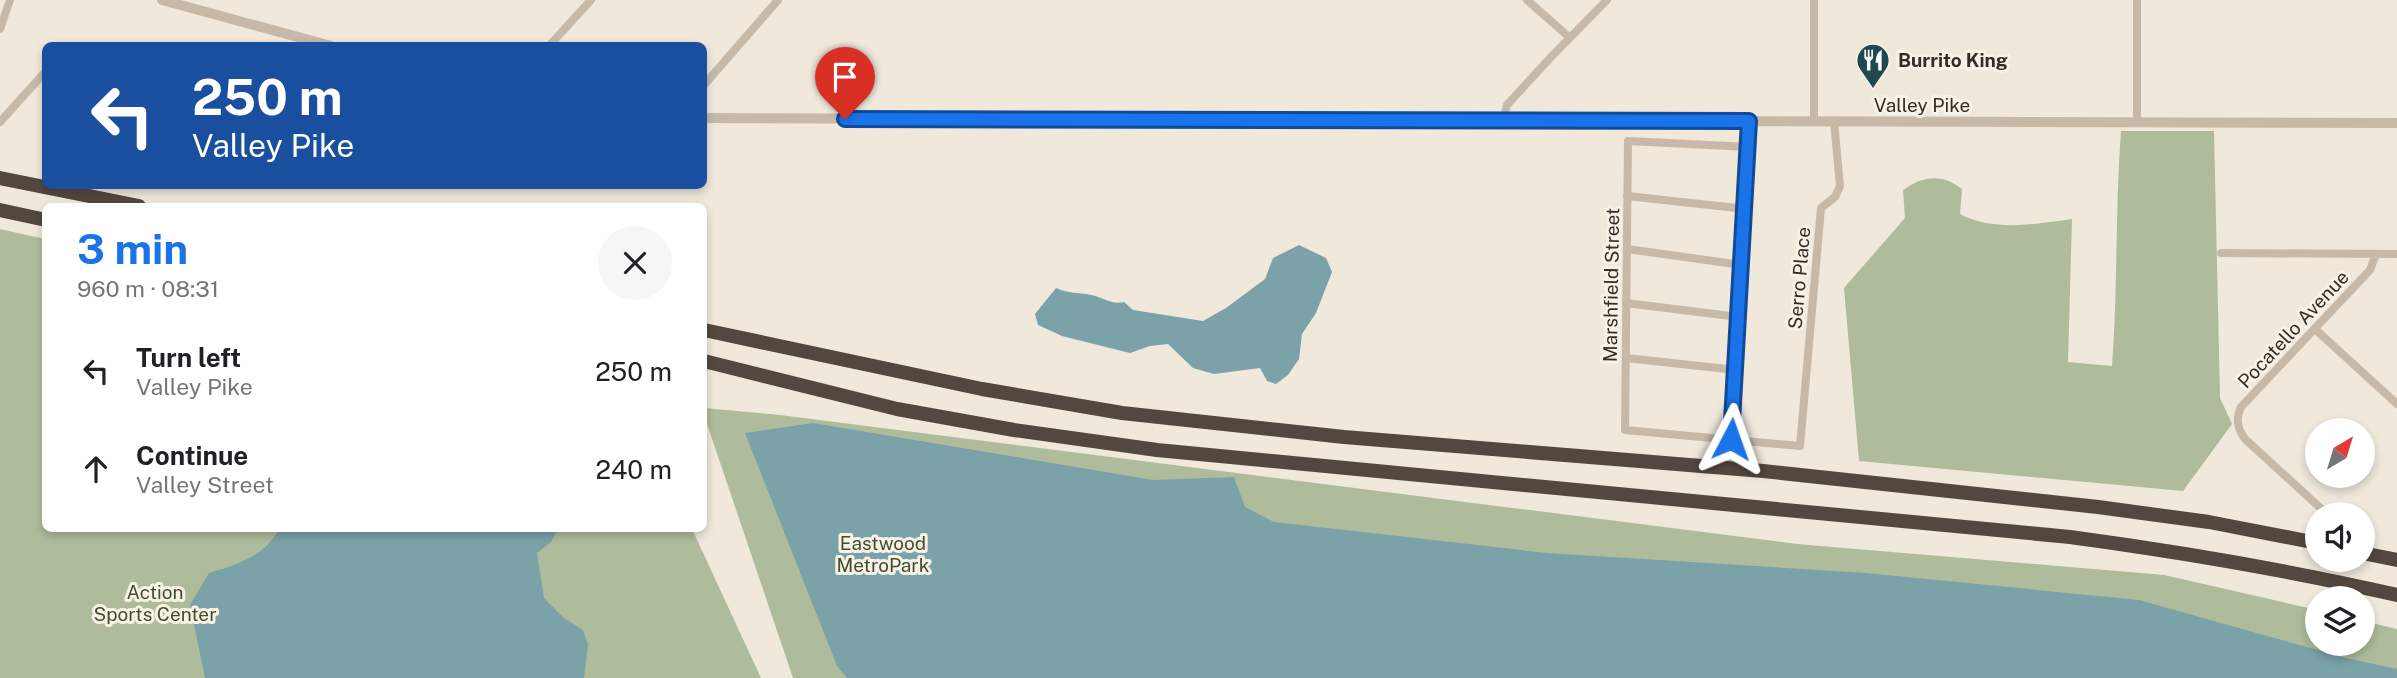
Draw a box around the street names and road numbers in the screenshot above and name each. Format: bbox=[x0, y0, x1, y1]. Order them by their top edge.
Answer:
street label: Valley Pike bbox=[1874, 94, 1970, 116]
street label: Marshfield Street bbox=[1599, 208, 1623, 362]
street label: Serro Place bbox=[1784, 226, 1814, 330]
street label: Pocatello Avenue bbox=[2233, 266, 2353, 392]

